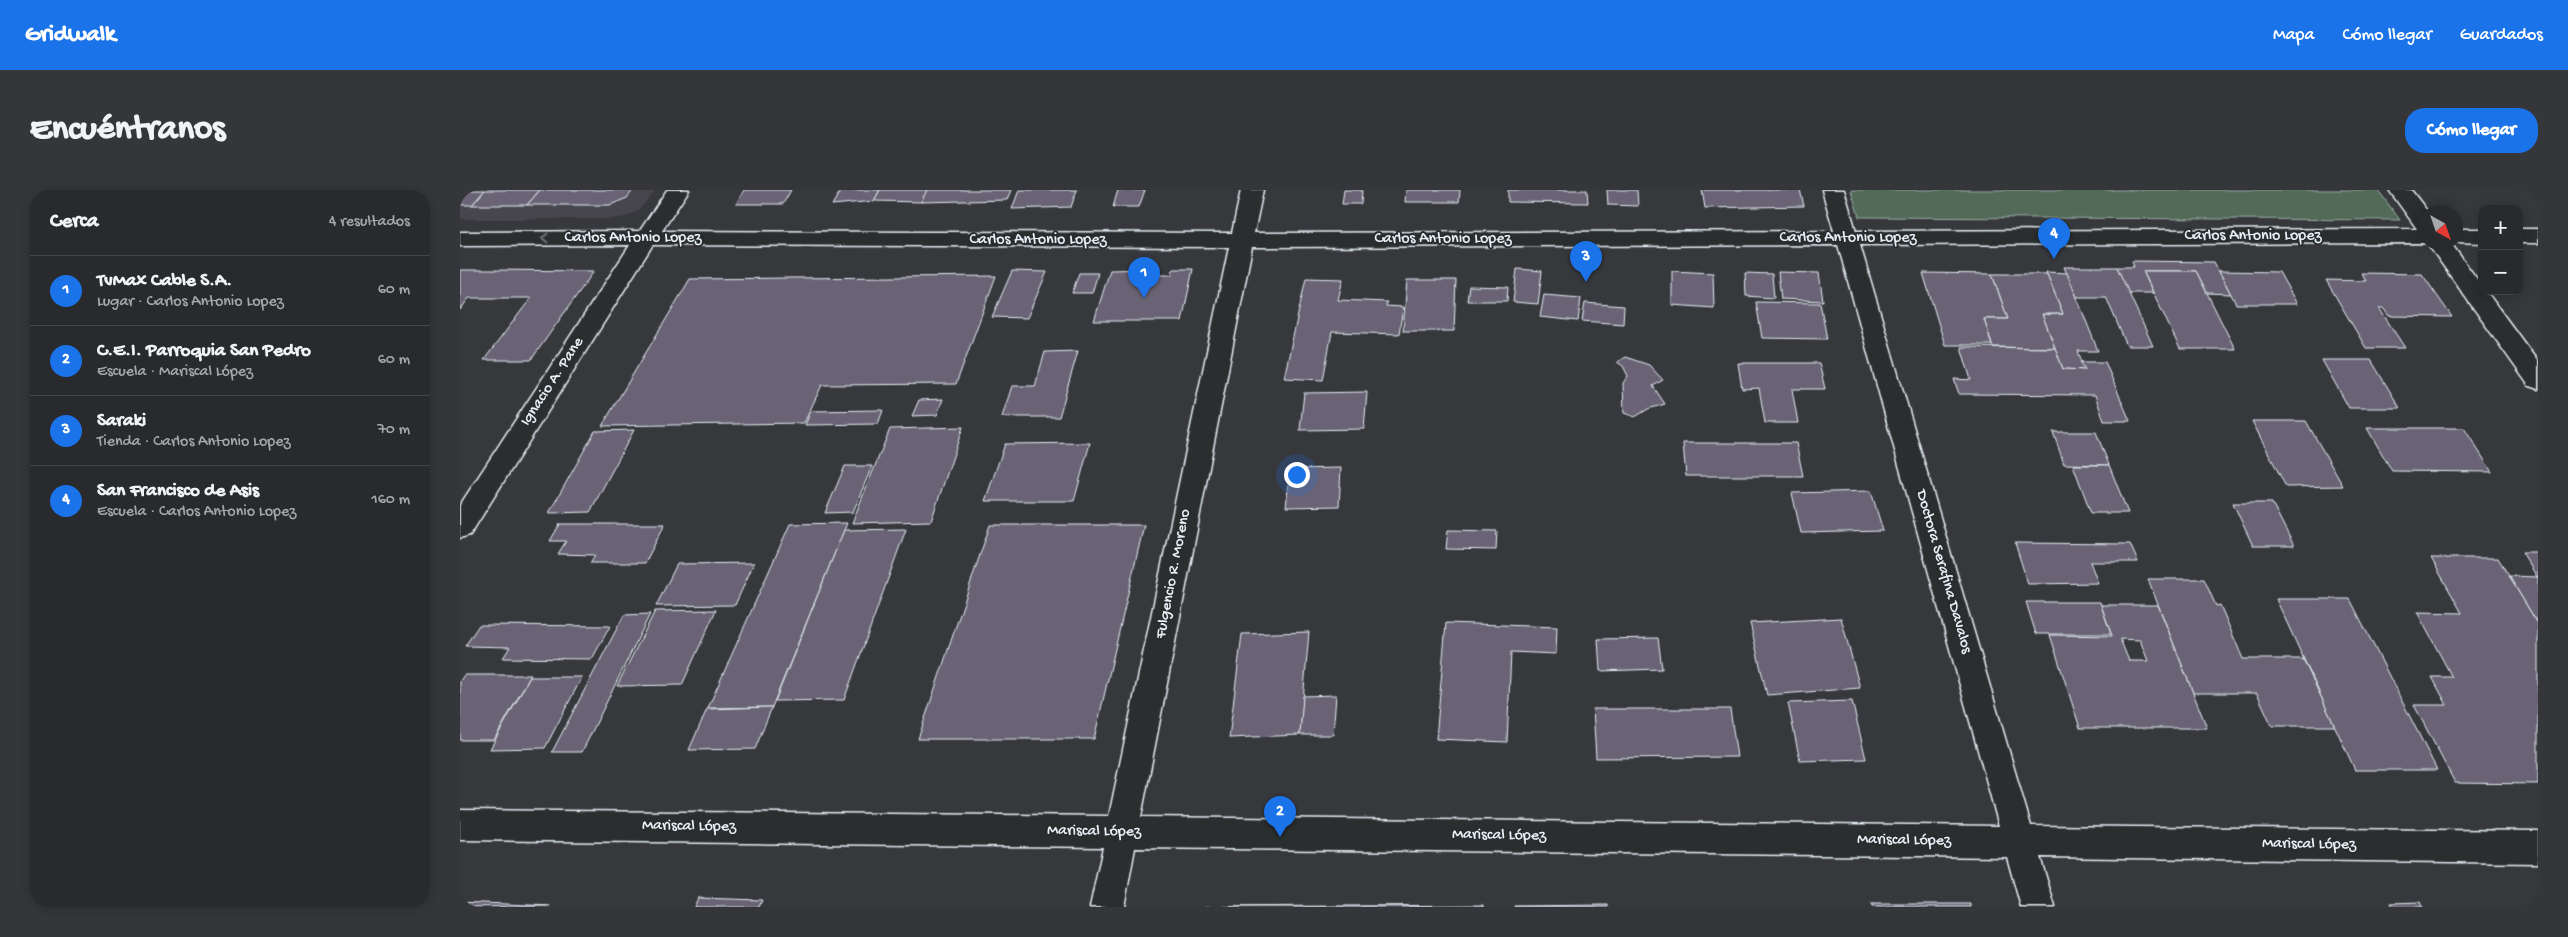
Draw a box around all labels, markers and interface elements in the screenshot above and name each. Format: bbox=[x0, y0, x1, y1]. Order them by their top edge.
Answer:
text: Gridwalk bbox=[25, 21, 116, 50]
text: Mapa bbox=[2273, 25, 2314, 46]
text: Cómo llegar bbox=[2342, 25, 2432, 46]
text: Guardados bbox=[2460, 25, 2543, 46]
button: Cómo llegar bbox=[2405, 108, 2538, 153]
text: Encuéntranos bbox=[30, 110, 225, 151]
north arrow bbox=[2418, 205, 2463, 250]
map controls bbox=[2478, 205, 2523, 295]
button: + bbox=[2478, 205, 2523, 250]
text: Cerca bbox=[50, 210, 98, 235]
text: 4 resultados bbox=[329, 213, 410, 232]
pin: 4 bbox=[2038, 218, 2070, 259]
street label: Carlos Antonio Lopez bbox=[2184, 227, 2323, 246]
street label: Carlos Antonio Lopez bbox=[564, 229, 703, 248]
street label: Carlos Antonio Lopez bbox=[1779, 229, 1918, 248]
street label: Carlos Antonio Lopez bbox=[1374, 230, 1513, 249]
street label: Carlos Antonio Lopez bbox=[969, 231, 1108, 250]
one-way arrow bbox=[541, 233, 548, 243]
pin: 3 bbox=[1570, 241, 1602, 282]
button: − bbox=[2478, 250, 2523, 295]
pin: 1 bbox=[1128, 257, 1160, 298]
text: TvMax Cable S.A. bbox=[97, 270, 232, 293]
text: 1 bbox=[63, 281, 69, 300]
text: 60 m bbox=[378, 281, 410, 300]
text: Lugar · Carlos Antonio Lopez bbox=[97, 293, 284, 312]
street label: Ignacio A. Pane bbox=[517, 333, 589, 430]
text: C.E.I. Parroquia San Pedro bbox=[97, 340, 311, 363]
text: 2 bbox=[62, 351, 70, 370]
text: 60 m bbox=[378, 351, 410, 370]
text: Escuela · Mariscal López bbox=[97, 363, 253, 382]
text: Saraki bbox=[97, 410, 146, 433]
text: 3 bbox=[62, 421, 70, 440]
text: 70 m bbox=[377, 421, 410, 440]
text: Tienda · Carlos Antonio Lopez bbox=[97, 433, 290, 452]
your location bbox=[1284, 462, 1310, 488]
text: San Francisco de Asis bbox=[97, 480, 259, 503]
street label: Doctora Serafina Davalos bbox=[1910, 487, 1976, 657]
text: 4 bbox=[62, 491, 70, 510]
text: 160 m bbox=[371, 491, 410, 510]
text: Escuela · Carlos Antonio Lopez bbox=[97, 503, 296, 522]
street label: Fulgencio R. Moreno bbox=[1152, 508, 1196, 641]
pin: 2 bbox=[1264, 796, 1296, 837]
street label: Mariscal López bbox=[642, 817, 737, 837]
street label: Mariscal López bbox=[1047, 822, 1142, 842]
street label: Mariscal López bbox=[1452, 826, 1547, 846]
street label: Mariscal López bbox=[1857, 831, 1952, 851]
street label: Mariscal López bbox=[2262, 835, 2357, 855]

